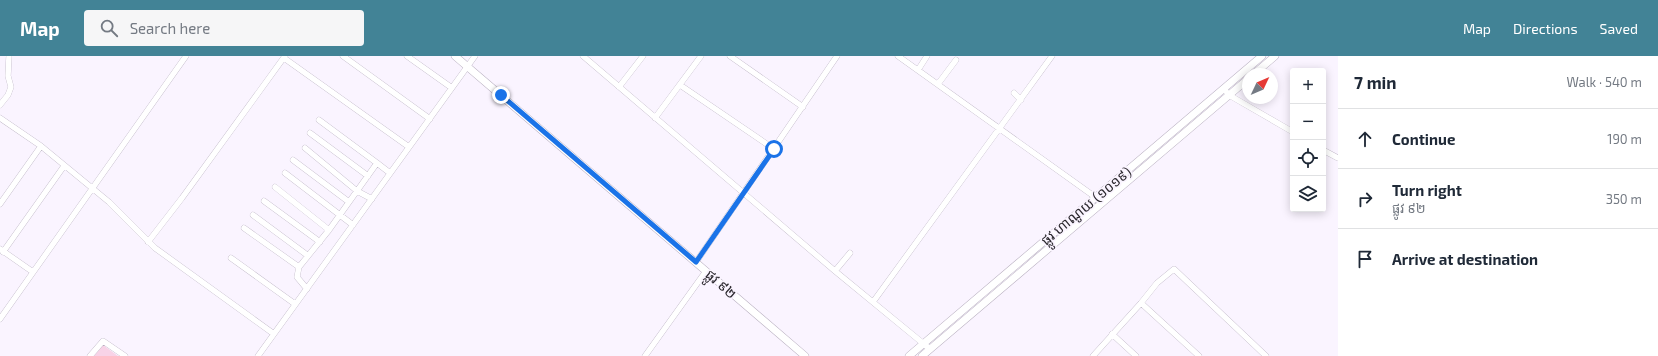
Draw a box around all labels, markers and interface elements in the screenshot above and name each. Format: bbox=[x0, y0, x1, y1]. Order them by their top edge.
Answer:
search box bbox=[84, 10, 364, 46]
text: Map bbox=[20, 17, 60, 40]
icon: search bbox=[98, 17, 120, 39]
text: Search here bbox=[130, 19, 210, 37]
text: Map bbox=[1463, 20, 1491, 37]
text: Directions bbox=[1513, 20, 1578, 37]
text: Saved bbox=[1600, 20, 1638, 37]
north arrow bbox=[1242, 68, 1278, 104]
map controls bbox=[1290, 68, 1326, 212]
button: + bbox=[1290, 68, 1326, 104]
text: 7 min bbox=[1354, 72, 1397, 92]
text: Walk · 540 m bbox=[1566, 74, 1642, 90]
route end bbox=[492, 86, 510, 104]
button: − bbox=[1290, 104, 1326, 140]
icon: ahead bbox=[1354, 128, 1376, 150]
text: Continue bbox=[1392, 130, 1455, 148]
text: 190 m bbox=[1607, 131, 1642, 147]
route start bbox=[765, 140, 783, 158]
button: locate bbox=[1290, 140, 1326, 176]
street label: ផ្លូវ ហាណូយ (១០១៩) bbox=[1037, 163, 1137, 252]
button: layers bbox=[1290, 176, 1326, 212]
text: Turn right bbox=[1392, 181, 1462, 199]
icon: right bbox=[1354, 188, 1376, 210]
text: 350 m bbox=[1606, 191, 1642, 207]
text: ផ្លូវ ៩២ bbox=[1392, 200, 1425, 216]
icon: arrive bbox=[1354, 248, 1376, 270]
text: Arrive at destination bbox=[1392, 250, 1538, 268]
street label: ផ្លូវ ៩២ bbox=[699, 265, 740, 305]

